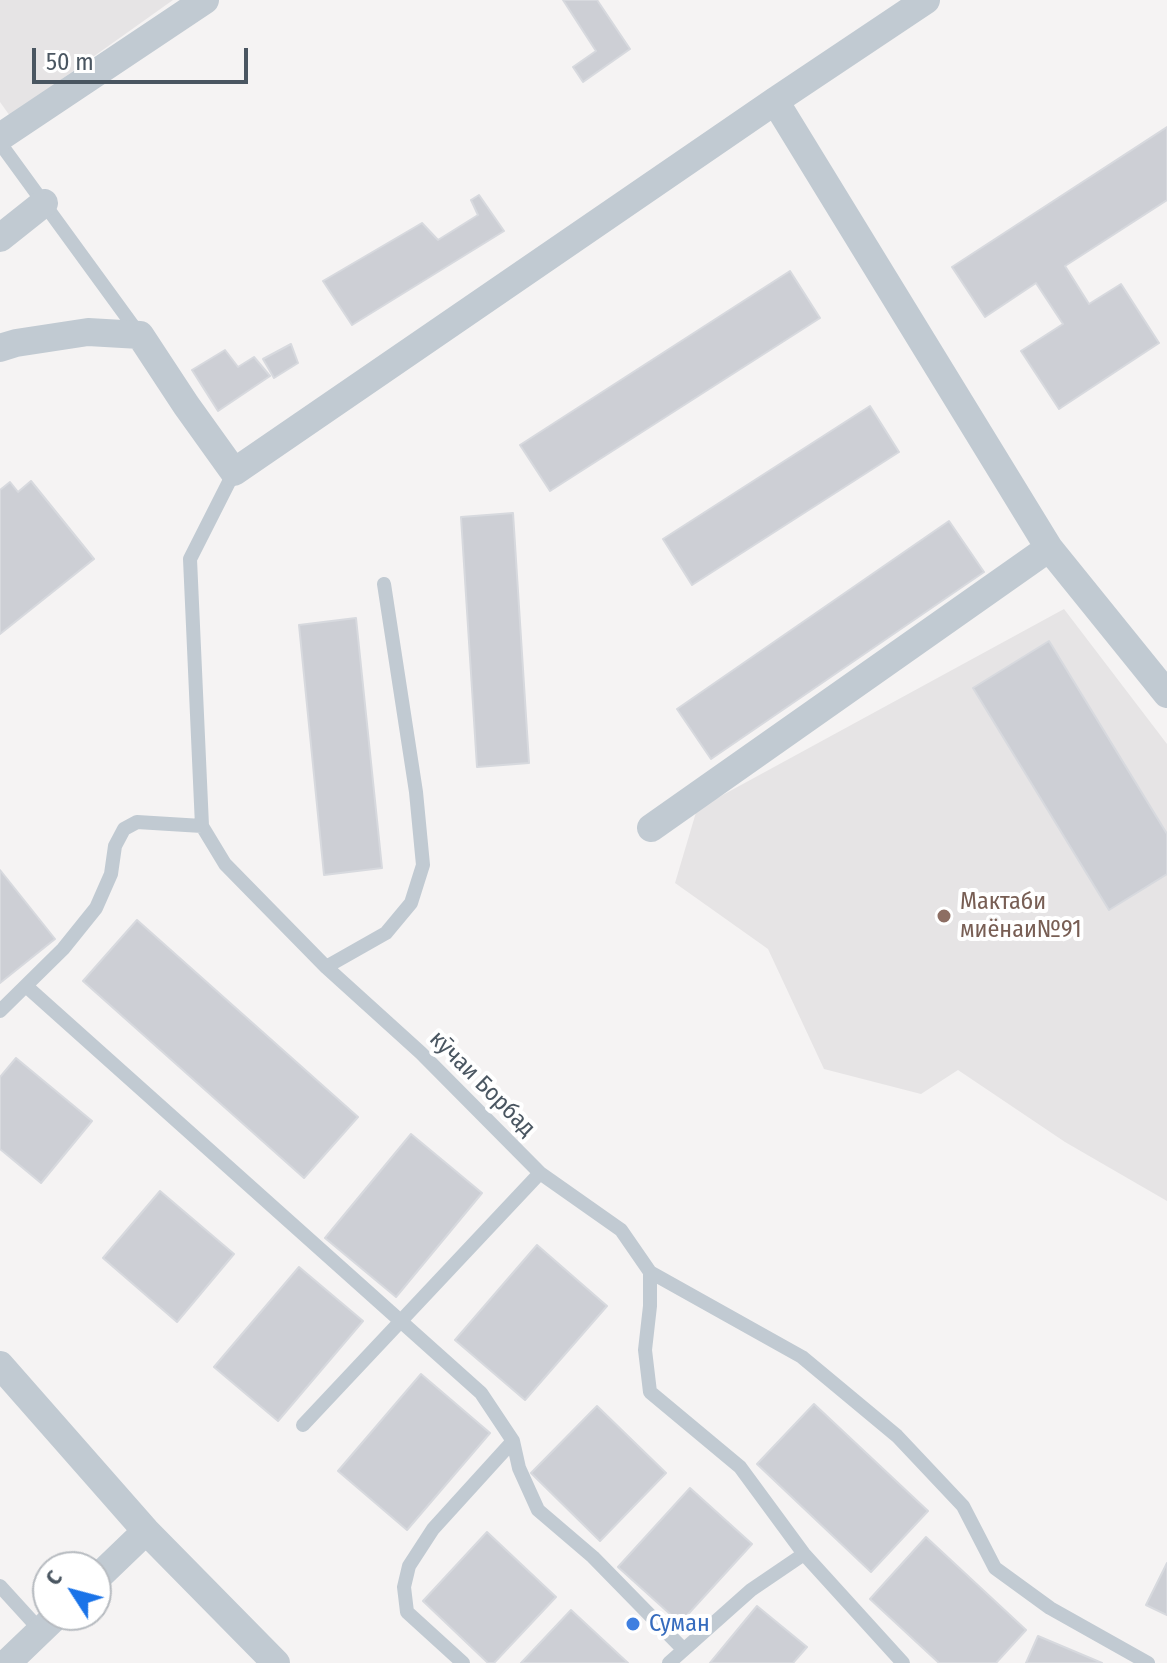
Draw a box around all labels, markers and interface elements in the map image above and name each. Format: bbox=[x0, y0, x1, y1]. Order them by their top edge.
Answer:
scale bar bbox=[36, 32, 252, 82]
text: 50 m bbox=[46, 48, 94, 76]
place label: Мактаби миёнаи№91 bbox=[960, 888, 1082, 944]
marker: Мактаби миёнаи№91 bbox=[935, 907, 953, 925]
street label: кӯчаи Борбад bbox=[423, 1025, 541, 1143]
north arrow bbox=[32, 1551, 112, 1631]
text: С bbox=[39, 1565, 68, 1590]
place label: Суман bbox=[649, 1610, 710, 1638]
marker: Суман bbox=[624, 1615, 642, 1633]

